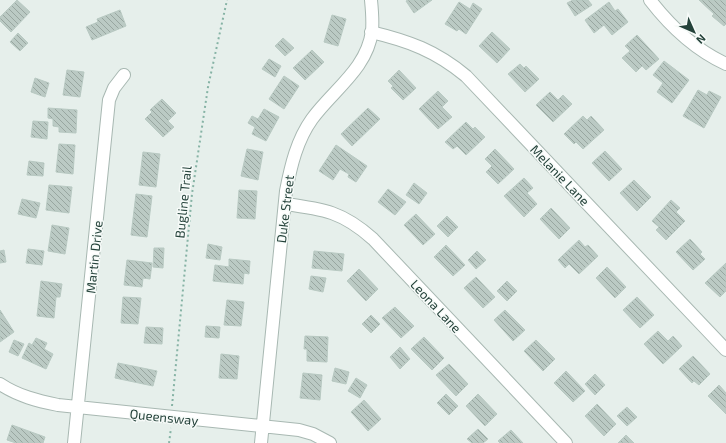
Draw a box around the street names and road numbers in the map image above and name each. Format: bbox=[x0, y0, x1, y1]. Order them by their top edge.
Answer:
street label: Melanie Lane bbox=[527, 141, 593, 209]
street label: Bugline Trail bbox=[171, 165, 195, 239]
street label: Duke Street bbox=[273, 174, 297, 244]
street label: Martin Drive bbox=[82, 220, 106, 294]
street label: Leona Lane bbox=[407, 276, 465, 336]
street label: Queensway bbox=[129, 405, 199, 429]

